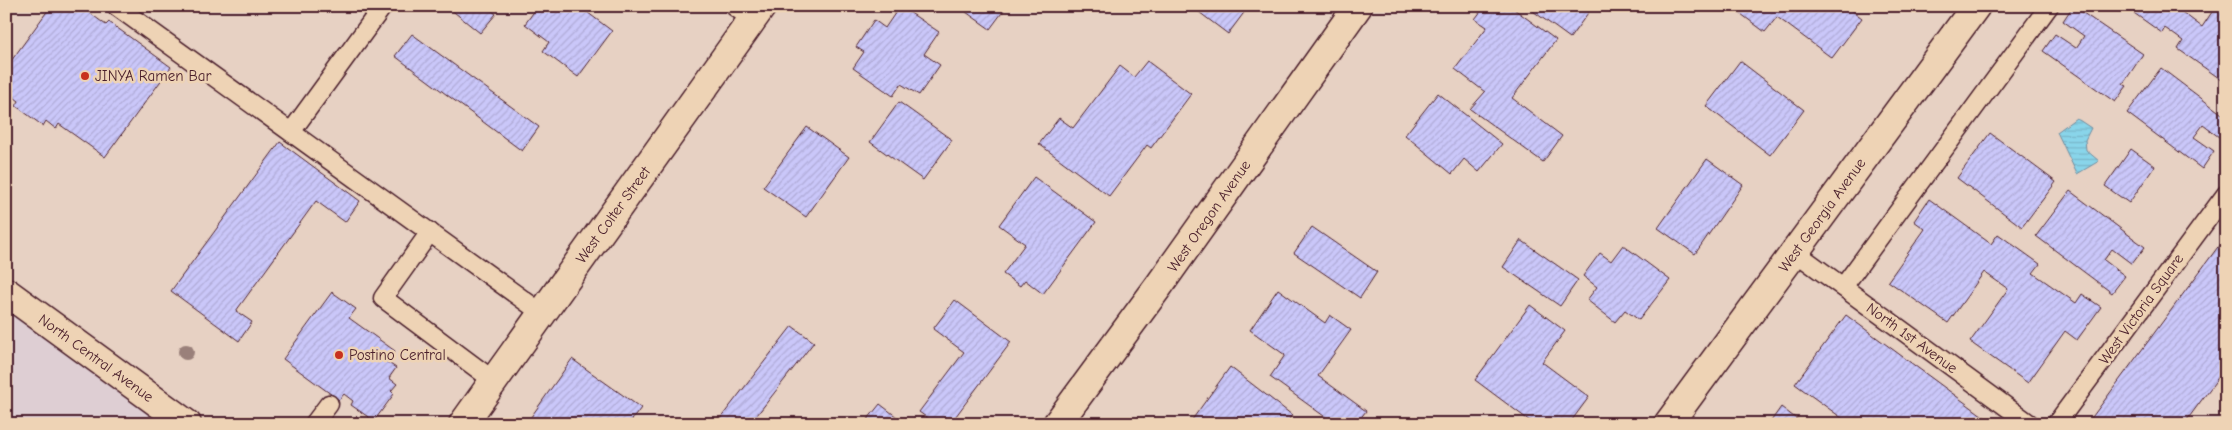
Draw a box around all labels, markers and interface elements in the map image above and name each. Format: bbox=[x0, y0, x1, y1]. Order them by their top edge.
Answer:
place label: JINYA Ramen Bar bbox=[95, 67, 212, 85]
marker: JINYA Ramen Bar bbox=[79, 70, 91, 82]
street label: West Georgia Avenue bbox=[1775, 154, 1870, 276]
street label: West Oregon Avenue bbox=[1164, 156, 1255, 276]
street label: West Colter Street bbox=[572, 162, 655, 267]
street label: West Victoria Square bbox=[2095, 250, 2187, 368]
street label: North 1st Avenue bbox=[1863, 299, 1961, 377]
street label: North Central Avenue bbox=[35, 310, 157, 406]
place label: Postino Central bbox=[349, 346, 446, 364]
marker: Postino Central bbox=[333, 349, 345, 361]

